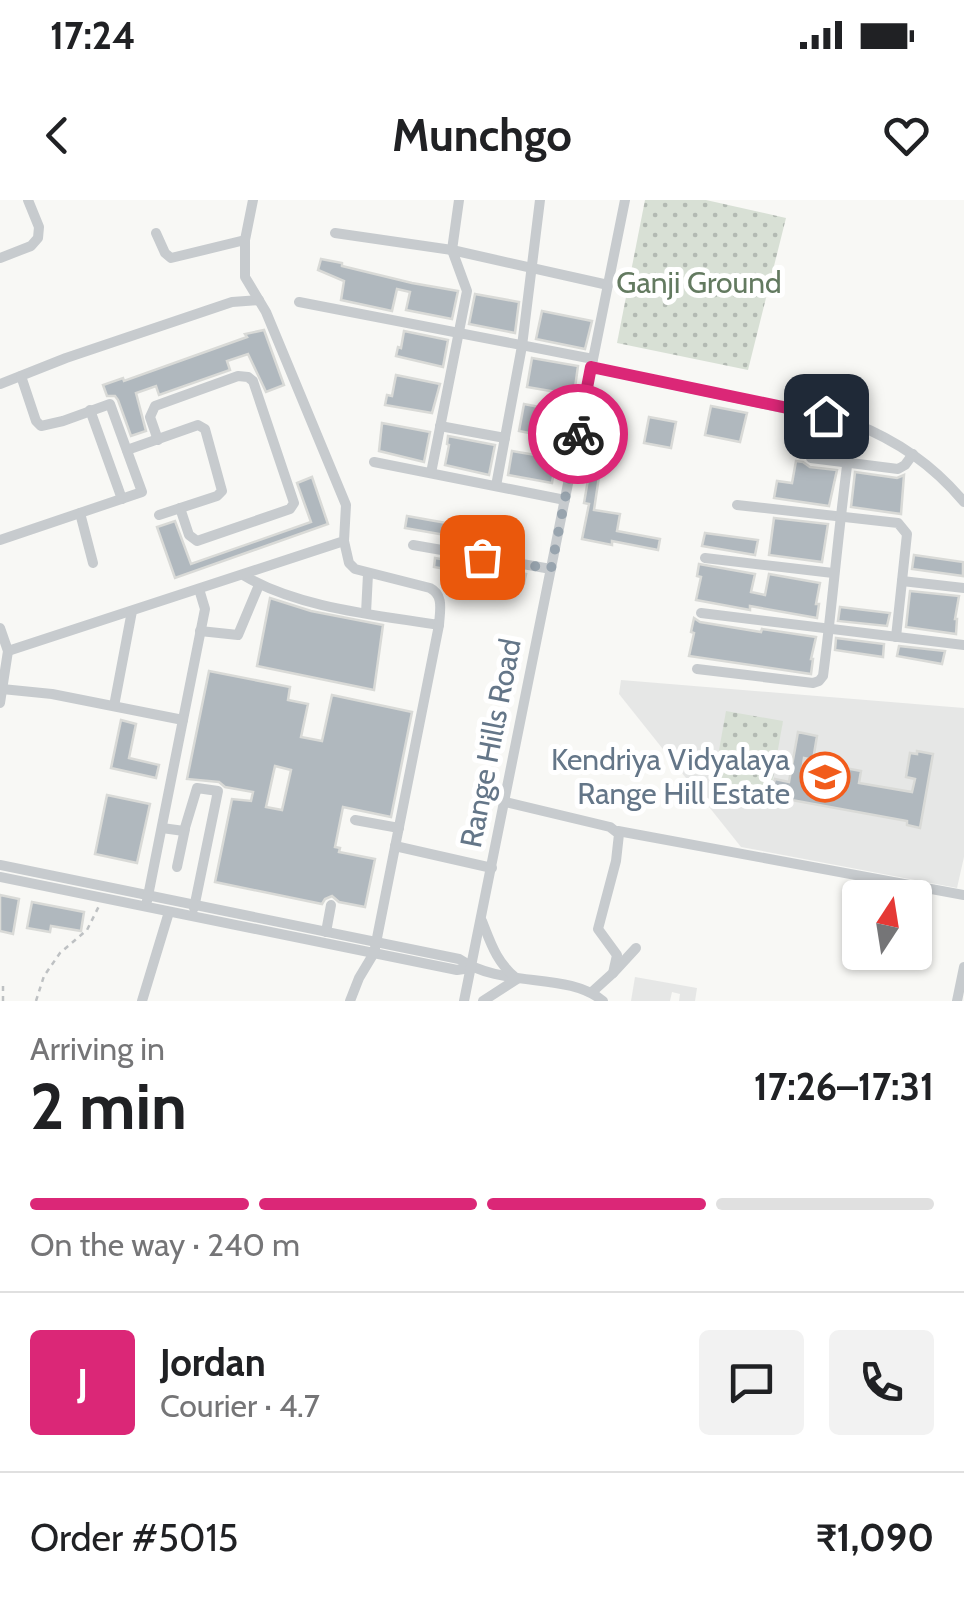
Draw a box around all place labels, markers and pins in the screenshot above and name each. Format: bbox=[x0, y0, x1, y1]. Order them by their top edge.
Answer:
pin bbox=[784, 374, 869, 459]
pin bbox=[440, 515, 525, 600]
place label: Kendriya Vidyalaya Range Hill Estate bbox=[551, 741, 791, 812]
school or university icon: Kendriya Vidyalaya Range Hill Estate bbox=[799, 751, 851, 803]

